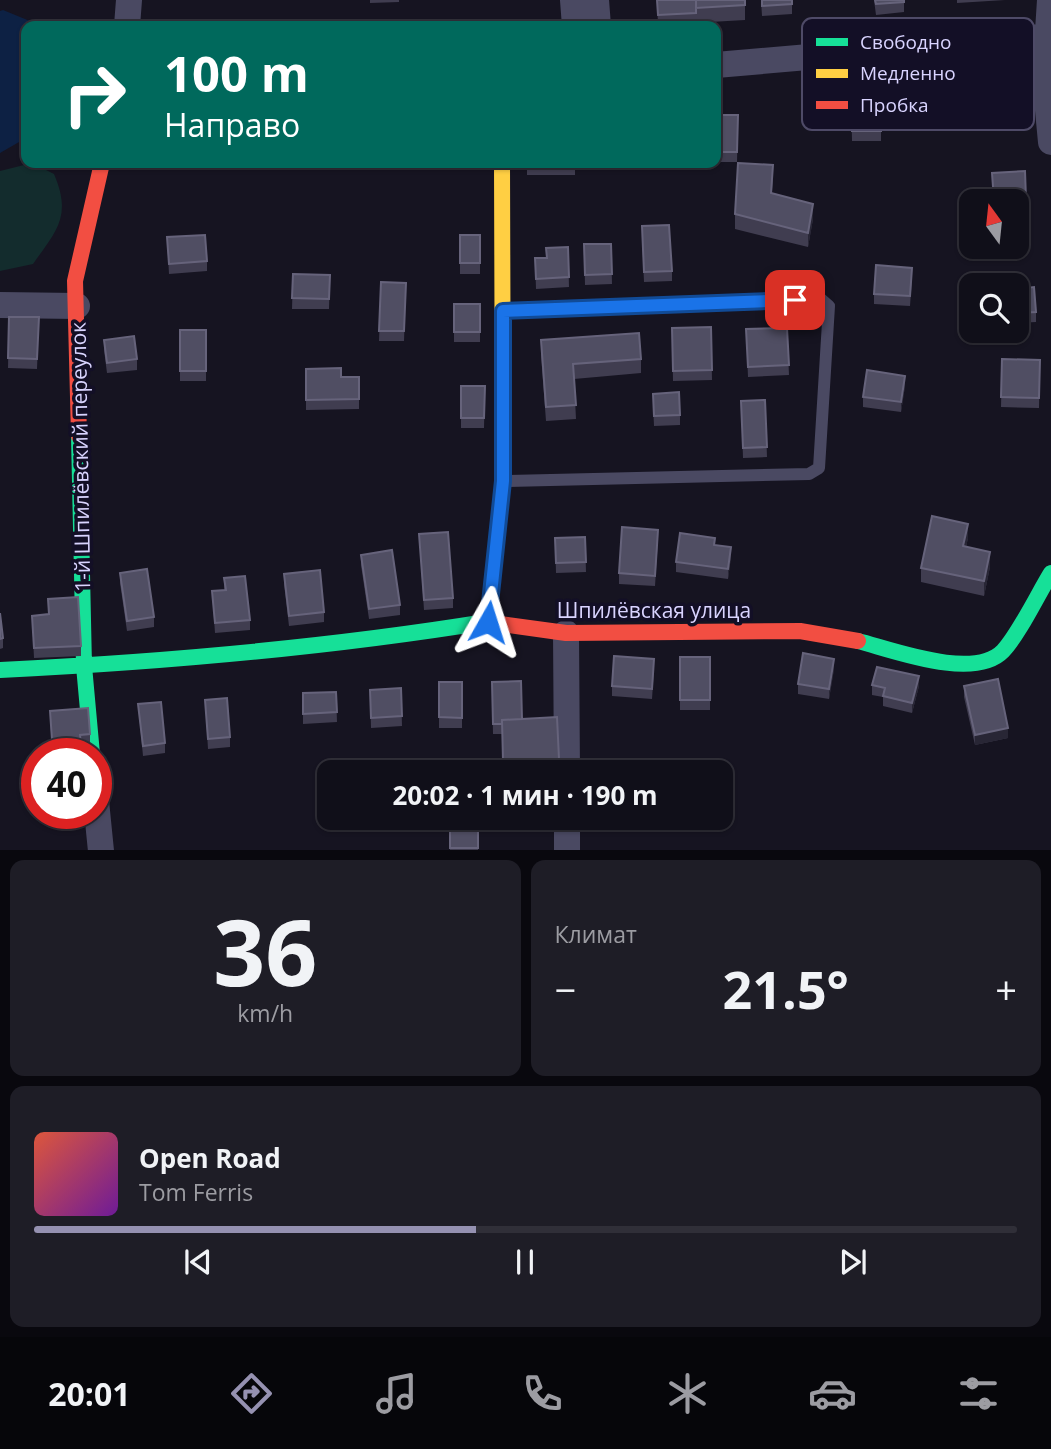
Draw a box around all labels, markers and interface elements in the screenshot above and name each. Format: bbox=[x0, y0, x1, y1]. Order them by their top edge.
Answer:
legend bbox=[802, 18, 1034, 130]
text: Свободно bbox=[860, 29, 951, 55]
text: 100 m bbox=[164, 40, 309, 106]
icon: right bbox=[49, 49, 140, 140]
text: Медленно bbox=[860, 60, 956, 86]
text: Пробка bbox=[860, 92, 929, 118]
text: Направо bbox=[164, 103, 300, 146]
north arrow bbox=[959, 189, 1029, 259]
map controls bbox=[959, 189, 1029, 343]
pin bbox=[765, 270, 825, 330]
button: search bbox=[959, 273, 1029, 343]
icon: arrive bbox=[776, 281, 814, 319]
street label: 1-й Шпилёвский переулок bbox=[64, 322, 96, 592]
position arrow bbox=[451, 585, 525, 659]
street label: Шпилёвская улица bbox=[557, 596, 751, 624]
speed limit sign: 40 bbox=[21, 738, 112, 829]
text: 20:02 · 1 мин · 190 m bbox=[392, 777, 658, 813]
text: 36 bbox=[213, 889, 317, 1013]
text: Климат bbox=[555, 918, 637, 950]
text: 21.5° bbox=[723, 953, 849, 1024]
text: − bbox=[555, 963, 576, 1015]
text: + bbox=[995, 963, 1017, 1015]
text: km/h bbox=[237, 997, 293, 1029]
text: Open Road bbox=[139, 1140, 281, 1176]
text: Tom Ferris bbox=[139, 1176, 253, 1208]
icon: previous bbox=[179, 1243, 217, 1281]
icon: pause bbox=[506, 1243, 544, 1281]
icon: next bbox=[834, 1243, 872, 1281]
icon: directions bbox=[227, 1369, 276, 1418]
icon: music bbox=[372, 1369, 421, 1418]
icon: phone bbox=[518, 1369, 567, 1418]
icon: climate bbox=[663, 1369, 712, 1418]
icon: car bbox=[808, 1369, 857, 1418]
icon: filters bbox=[954, 1369, 1003, 1418]
text: 20:01 bbox=[48, 1372, 131, 1415]

